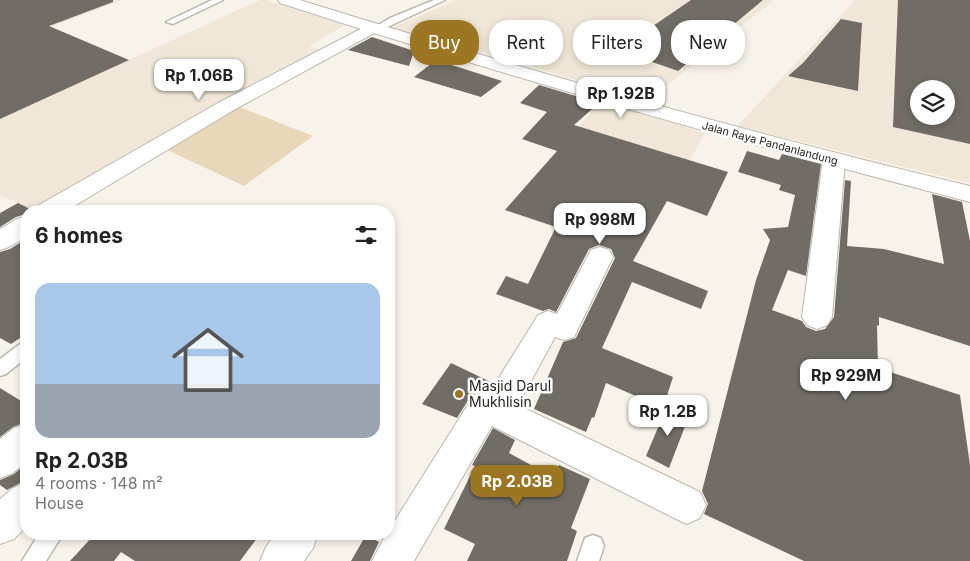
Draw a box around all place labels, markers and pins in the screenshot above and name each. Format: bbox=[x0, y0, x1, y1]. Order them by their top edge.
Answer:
pin: Rp 1.06B bbox=[147, 58, 251, 101]
pin: Rp 1.92B bbox=[569, 76, 673, 119]
pin: Rp 998M bbox=[554, 202, 646, 245]
pin: Rp 929M bbox=[800, 358, 892, 401]
place label: Masjid Darul Mukhlisin bbox=[469, 377, 551, 410]
marker: Masjid Darul Mukhlisin bbox=[453, 388, 465, 400]
pin: Rp 1.2B bbox=[622, 394, 714, 437]
pin: Rp 2.03B bbox=[465, 464, 569, 507]

